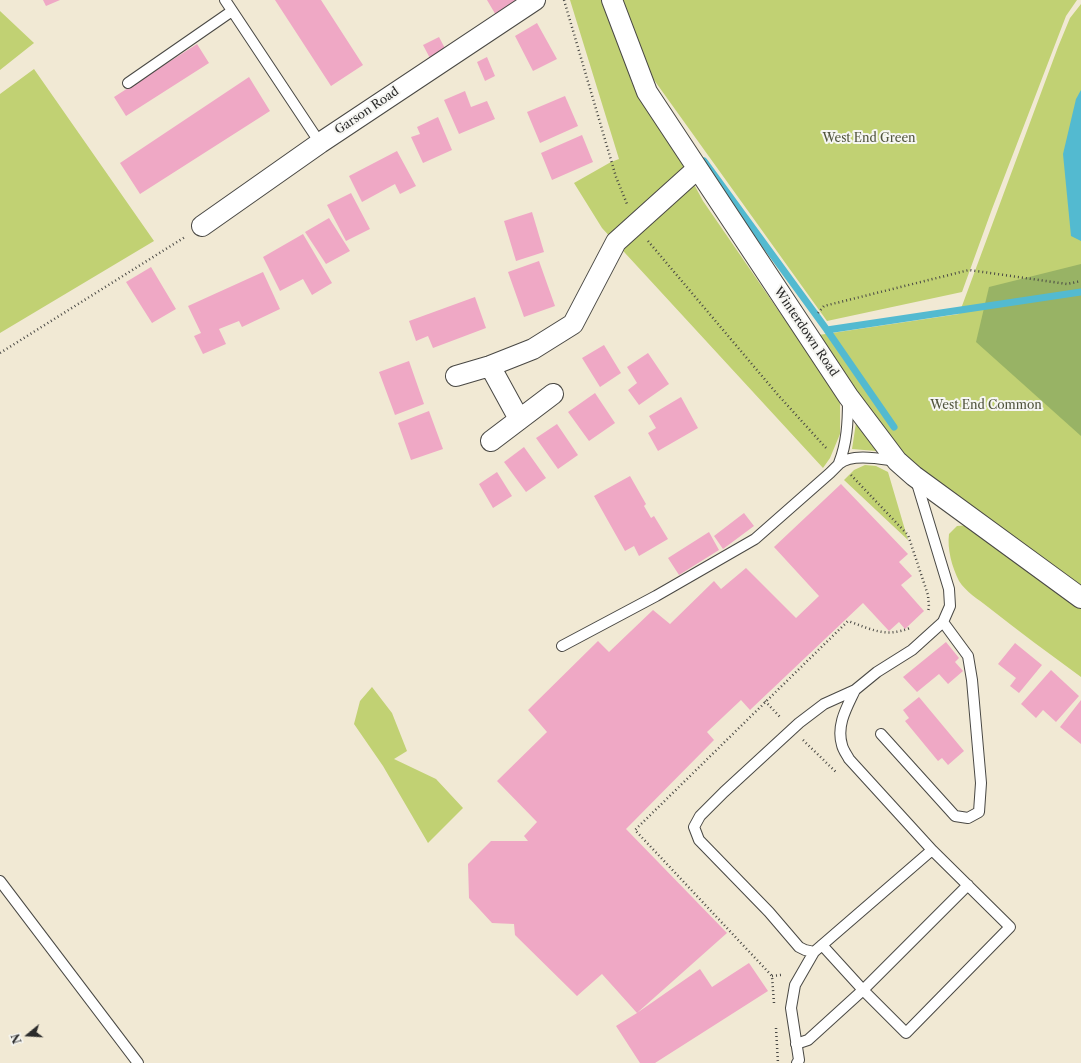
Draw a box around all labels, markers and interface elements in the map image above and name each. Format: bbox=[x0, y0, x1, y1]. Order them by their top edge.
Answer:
street label: Garson Road bbox=[332, 84, 402, 138]
park label: West End Green bbox=[822, 132, 916, 146]
street label: Winterdown Road bbox=[771, 285, 841, 379]
park label: West End Common bbox=[930, 399, 1042, 413]
north arrow bbox=[8, 1015, 48, 1055]
text: N bbox=[8, 1032, 25, 1045]

